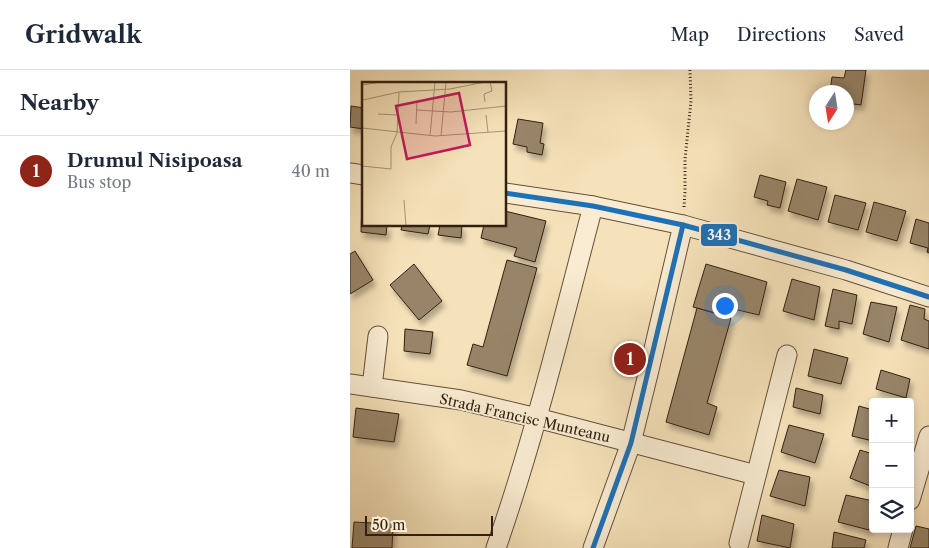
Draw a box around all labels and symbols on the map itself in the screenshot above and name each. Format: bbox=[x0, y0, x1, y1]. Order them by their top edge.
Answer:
inset map bbox=[362, 82, 506, 226]
north arrow bbox=[809, 85, 854, 130]
line badge: 343 bbox=[700, 223, 738, 247]
text: 343 bbox=[707, 226, 731, 244]
your location bbox=[712, 293, 738, 319]
pin: 1 bbox=[614, 340, 646, 378]
street label: Strada Francisc Munteanu bbox=[438, 390, 613, 447]
scale bar bbox=[365, 513, 492, 536]

